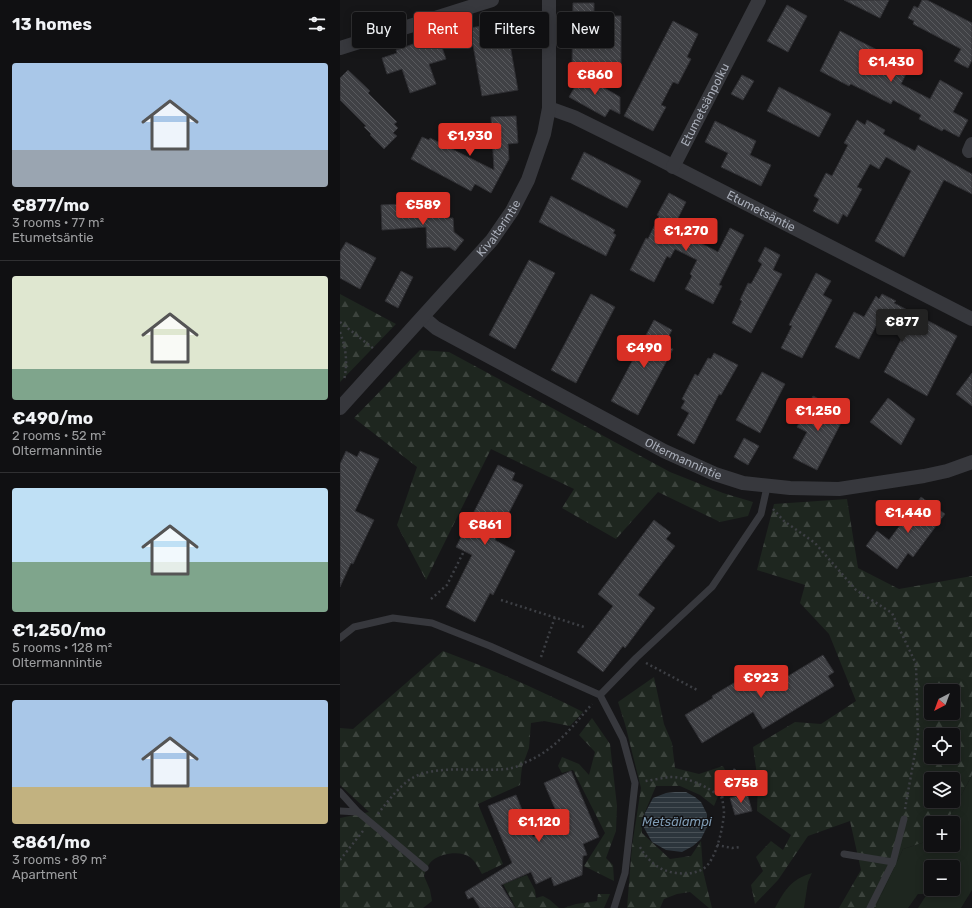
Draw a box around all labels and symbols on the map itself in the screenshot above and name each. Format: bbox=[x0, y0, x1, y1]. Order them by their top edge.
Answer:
pin: €1,430 bbox=[858, 49, 924, 83]
street label: Etumetsänpolku bbox=[678, 61, 732, 149]
pin: €860 bbox=[571, 62, 619, 96]
pin: €1,930 bbox=[437, 123, 503, 157]
street label: Etumetsäntie bbox=[724, 188, 798, 235]
pin: €589 bbox=[399, 192, 447, 226]
street label: Kivalterintie bbox=[474, 197, 524, 259]
pin: €1,270 bbox=[653, 218, 719, 252]
pin: €877 bbox=[878, 309, 926, 343]
pin: €490 bbox=[620, 335, 668, 369]
pin: €1,250 bbox=[785, 398, 851, 432]
street label: Oltermannintie bbox=[642, 435, 724, 483]
pin: €1,440 bbox=[875, 500, 941, 534]
pin: €861 bbox=[461, 512, 509, 546]
pin: €923 bbox=[737, 665, 785, 699]
north arrow bbox=[924, 684, 960, 720]
pin: €758 bbox=[717, 770, 765, 804]
pin: €1,120 bbox=[506, 809, 572, 843]
water label: Metsälampi bbox=[642, 814, 713, 829]

